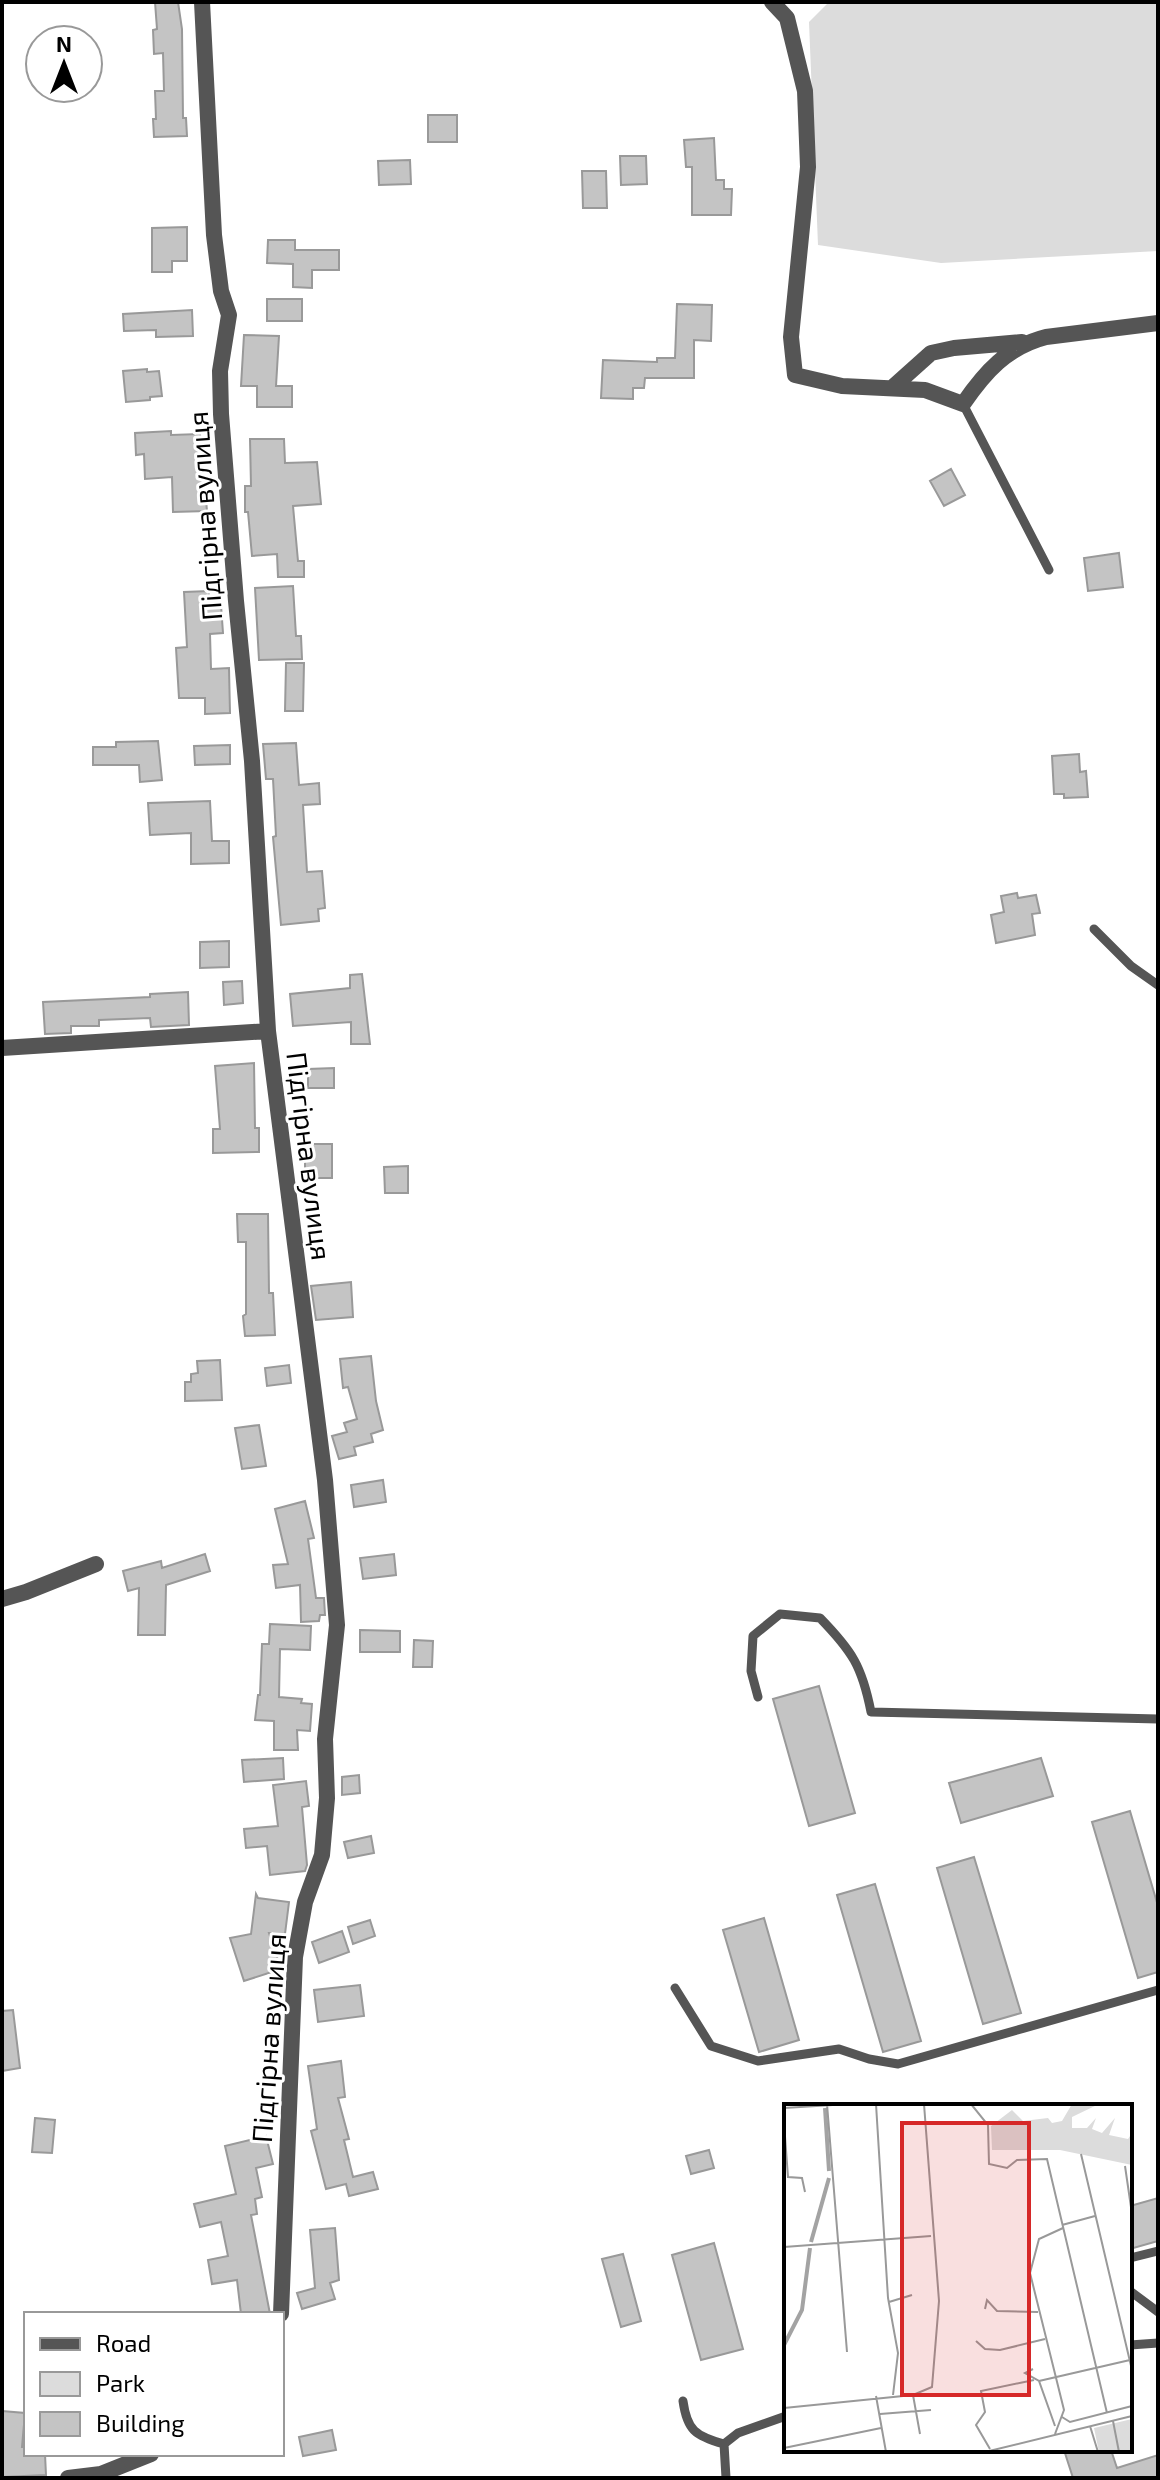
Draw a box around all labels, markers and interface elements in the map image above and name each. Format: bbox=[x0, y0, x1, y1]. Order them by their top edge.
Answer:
north arrow bbox=[24, 24, 104, 104]
text: N bbox=[56, 30, 72, 56]
street label: Підгірна вулиця bbox=[180, 410, 228, 622]
street label: Підгірна вулиця bbox=[280, 1050, 340, 1262]
street label: Підгірна вулиця bbox=[244, 1932, 292, 2144]
inset map bbox=[784, 2104, 1132, 2452]
legend bbox=[24, 2312, 284, 2456]
text: Road bbox=[96, 2328, 151, 2357]
text: Park bbox=[96, 2368, 145, 2397]
text: Building bbox=[96, 2408, 185, 2437]

